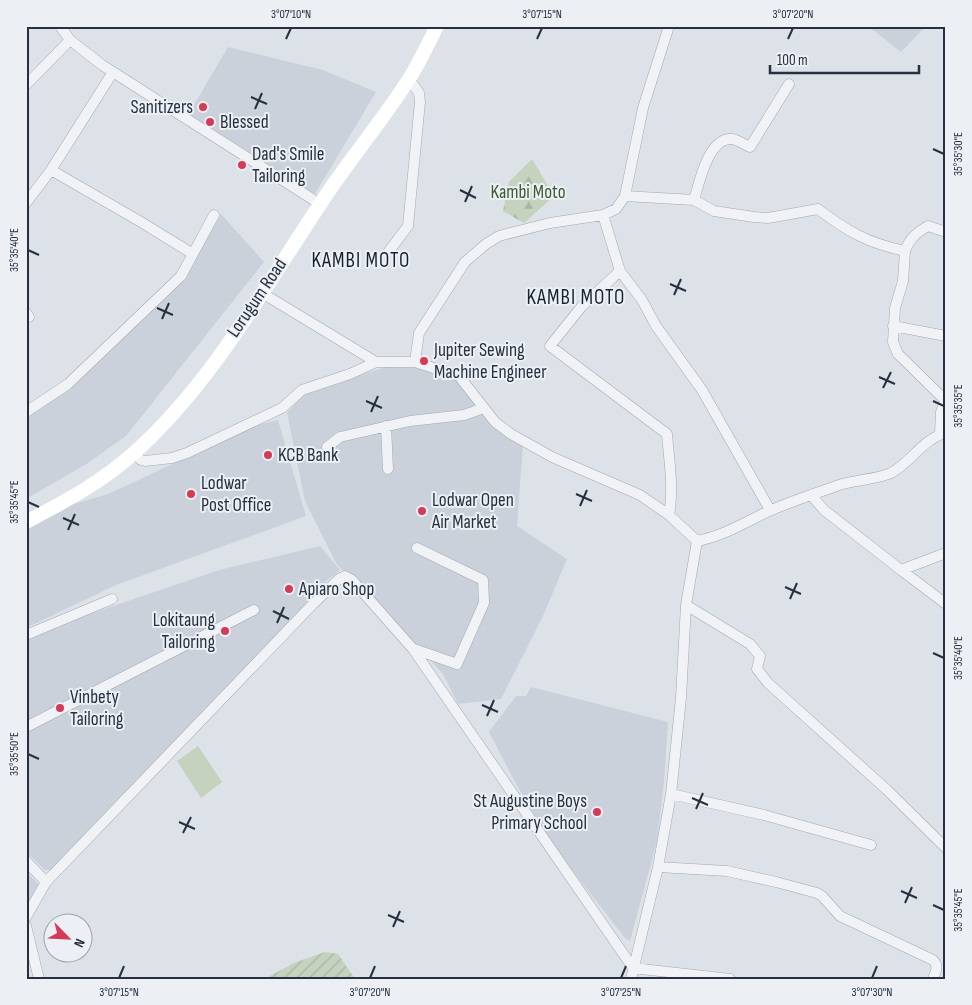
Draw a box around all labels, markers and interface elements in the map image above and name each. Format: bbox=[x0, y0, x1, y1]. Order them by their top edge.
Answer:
text: 3°07'10"N bbox=[271, 7, 311, 22]
text: 3°07'15"N bbox=[522, 7, 562, 22]
text: 3°07'20"N bbox=[773, 7, 813, 22]
scale bar bbox=[770, 42, 918, 74]
text: 100 m bbox=[777, 51, 808, 70]
place label: Sanitizers bbox=[130, 96, 193, 119]
marker: Sanitizers bbox=[197, 101, 209, 113]
place label: Blessed bbox=[220, 111, 269, 134]
marker: Blessed bbox=[204, 116, 216, 128]
text: 35°35'30"E bbox=[951, 132, 966, 176]
place label: Dad's Smile Tailoring bbox=[252, 143, 324, 188]
marker: Dad's Smile Tailoring bbox=[236, 159, 248, 171]
park label: Kambi Moto bbox=[490, 181, 566, 204]
text: 35°35'40"E bbox=[7, 228, 22, 272]
district label: KAMBI MOTO bbox=[312, 248, 410, 273]
street label: Lorugum Road bbox=[222, 254, 292, 342]
district label: KAMBI MOTO bbox=[527, 285, 625, 310]
place label: Jupiter Sewing Machine Engineer bbox=[433, 339, 547, 384]
marker: Jupiter Sewing Machine Engineer bbox=[418, 355, 430, 367]
text: 35°35'35"E bbox=[951, 384, 966, 428]
place label: KCB Bank bbox=[278, 444, 339, 467]
marker: KCB Bank bbox=[262, 449, 274, 461]
place label: Lodwar Post Office bbox=[201, 472, 272, 517]
text: 35°35'45"E bbox=[7, 480, 22, 524]
marker: Lodwar Post Office bbox=[185, 488, 197, 500]
place label: Lodwar Open Air Market bbox=[431, 489, 514, 534]
marker: Lodwar Open Air Market bbox=[416, 505, 428, 517]
place label: Apiaro Shop bbox=[298, 578, 374, 601]
marker: Apiaro Shop bbox=[283, 583, 295, 595]
place label: Lokitaung Tailoring bbox=[153, 609, 215, 654]
marker: Lokitaung Tailoring bbox=[219, 625, 231, 637]
text: 35°35'40"E bbox=[951, 636, 966, 680]
place label: Vinbety Tailoring bbox=[70, 686, 124, 731]
marker: Vinbety Tailoring bbox=[54, 702, 66, 714]
text: 35°35'50"E bbox=[7, 732, 22, 776]
place label: St Augustine Boys Primary School bbox=[473, 790, 587, 835]
marker: St Augustine Boys Primary School bbox=[591, 806, 603, 818]
text: 35°35'45"E bbox=[951, 888, 966, 932]
north arrow bbox=[42, 912, 92, 962]
text: N bbox=[70, 936, 89, 950]
text: 3°07'15"N bbox=[99, 985, 139, 1000]
text: 3°07'20"N bbox=[350, 985, 390, 1000]
text: 3°07'25"N bbox=[601, 985, 641, 1000]
text: 3°07'30"N bbox=[852, 985, 892, 1000]

